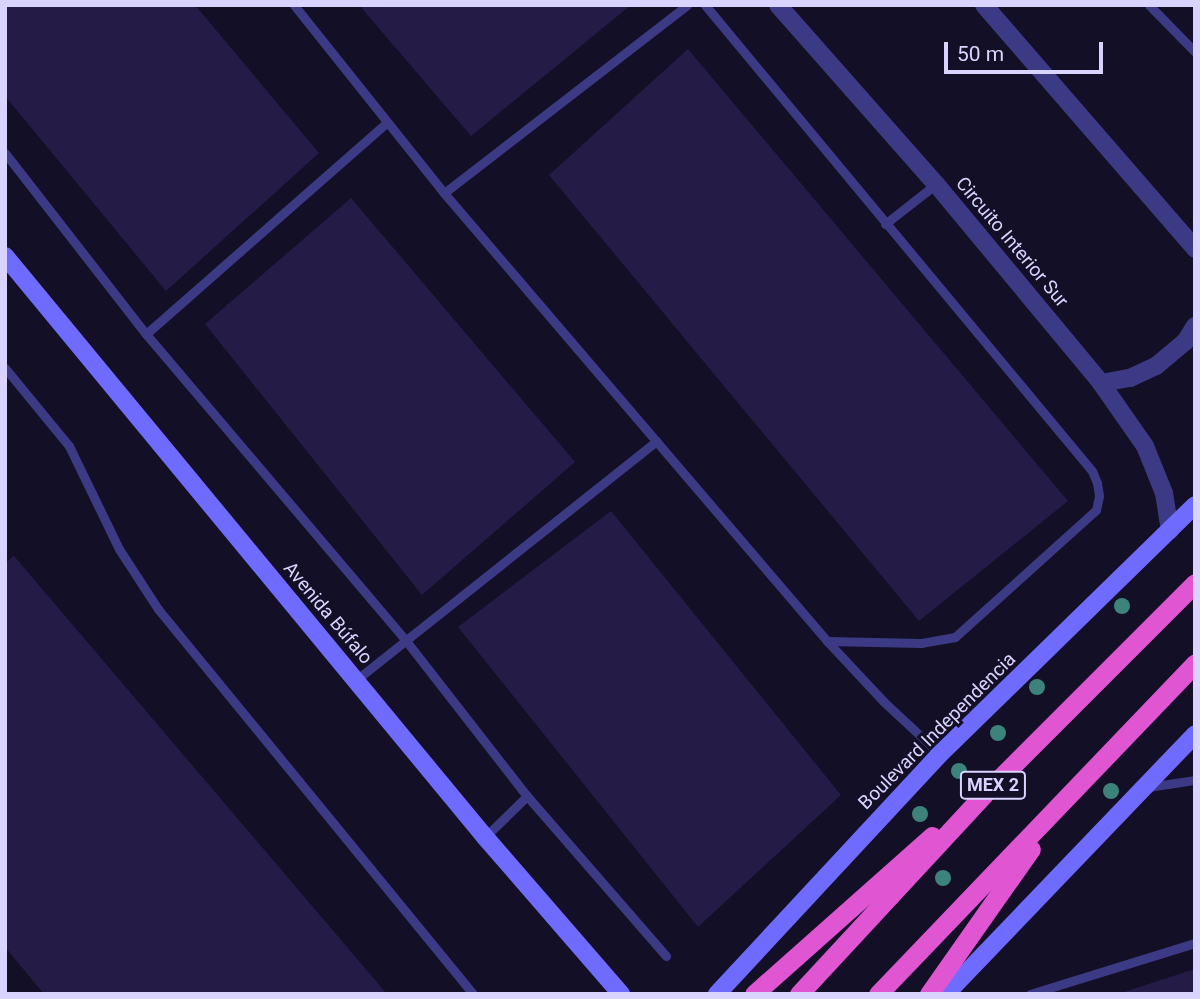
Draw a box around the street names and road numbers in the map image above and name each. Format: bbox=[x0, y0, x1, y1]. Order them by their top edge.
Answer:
street label: Circuito Interior Sur bbox=[951, 172, 1073, 312]
street label: Avenida Búfalo bbox=[279, 557, 377, 669]
street label: Boulevard Independencia bbox=[854, 648, 1020, 814]
road number: MEX 2 bbox=[960, 770, 1026, 800]

